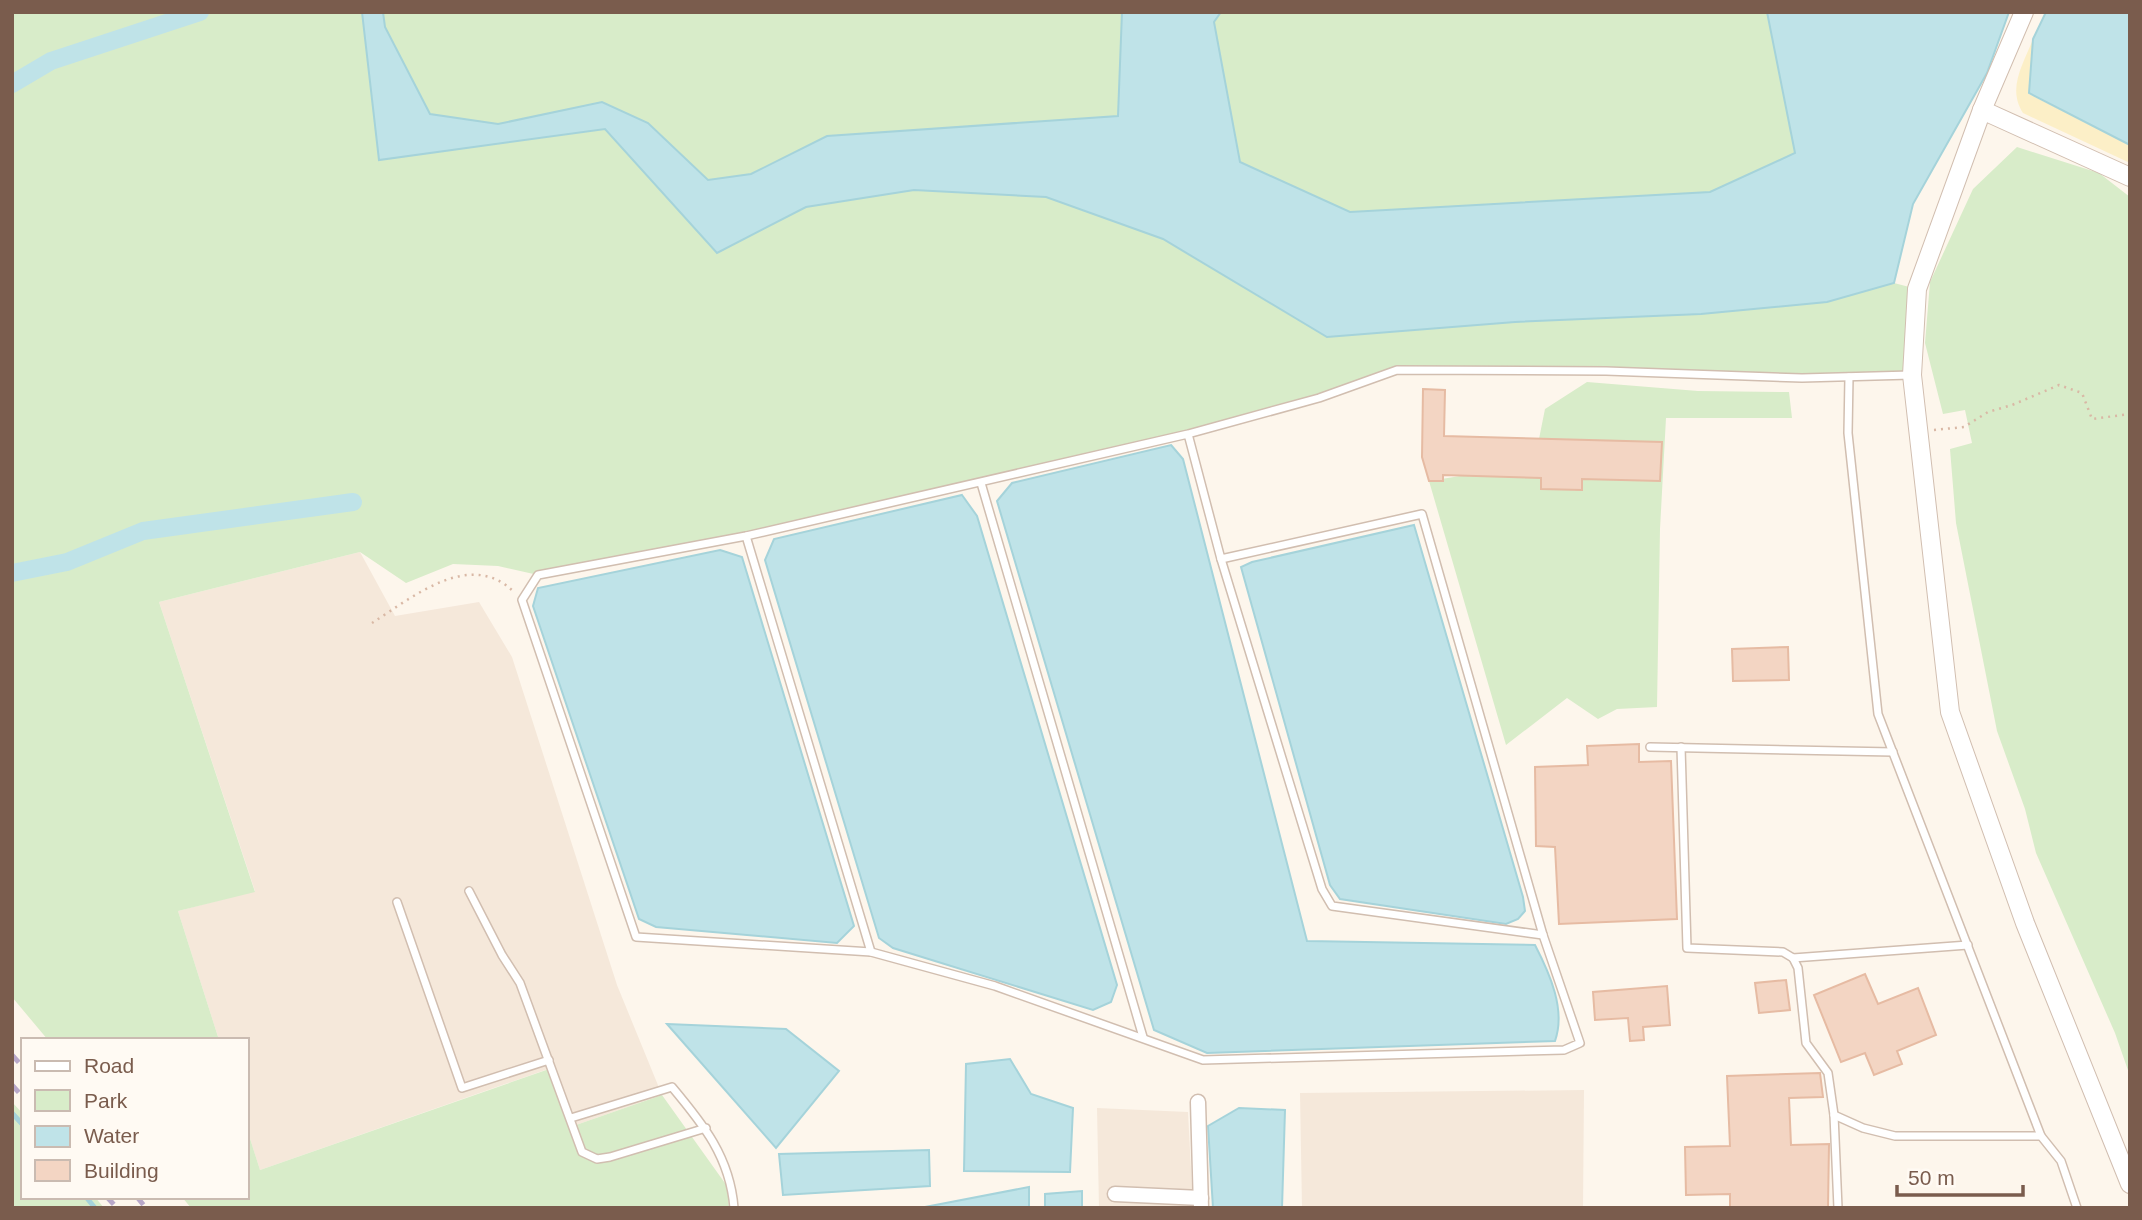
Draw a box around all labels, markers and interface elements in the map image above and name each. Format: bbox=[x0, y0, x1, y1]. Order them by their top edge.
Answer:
legend bbox=[21, 1038, 248, 1199]
text: Road bbox=[84, 1054, 134, 1077]
text: Park bbox=[84, 1089, 128, 1112]
text: Water bbox=[84, 1124, 139, 1147]
scale bar bbox=[1897, 1154, 2023, 1198]
text: Building bbox=[84, 1159, 159, 1182]
text: 50 m bbox=[1908, 1166, 1955, 1189]

